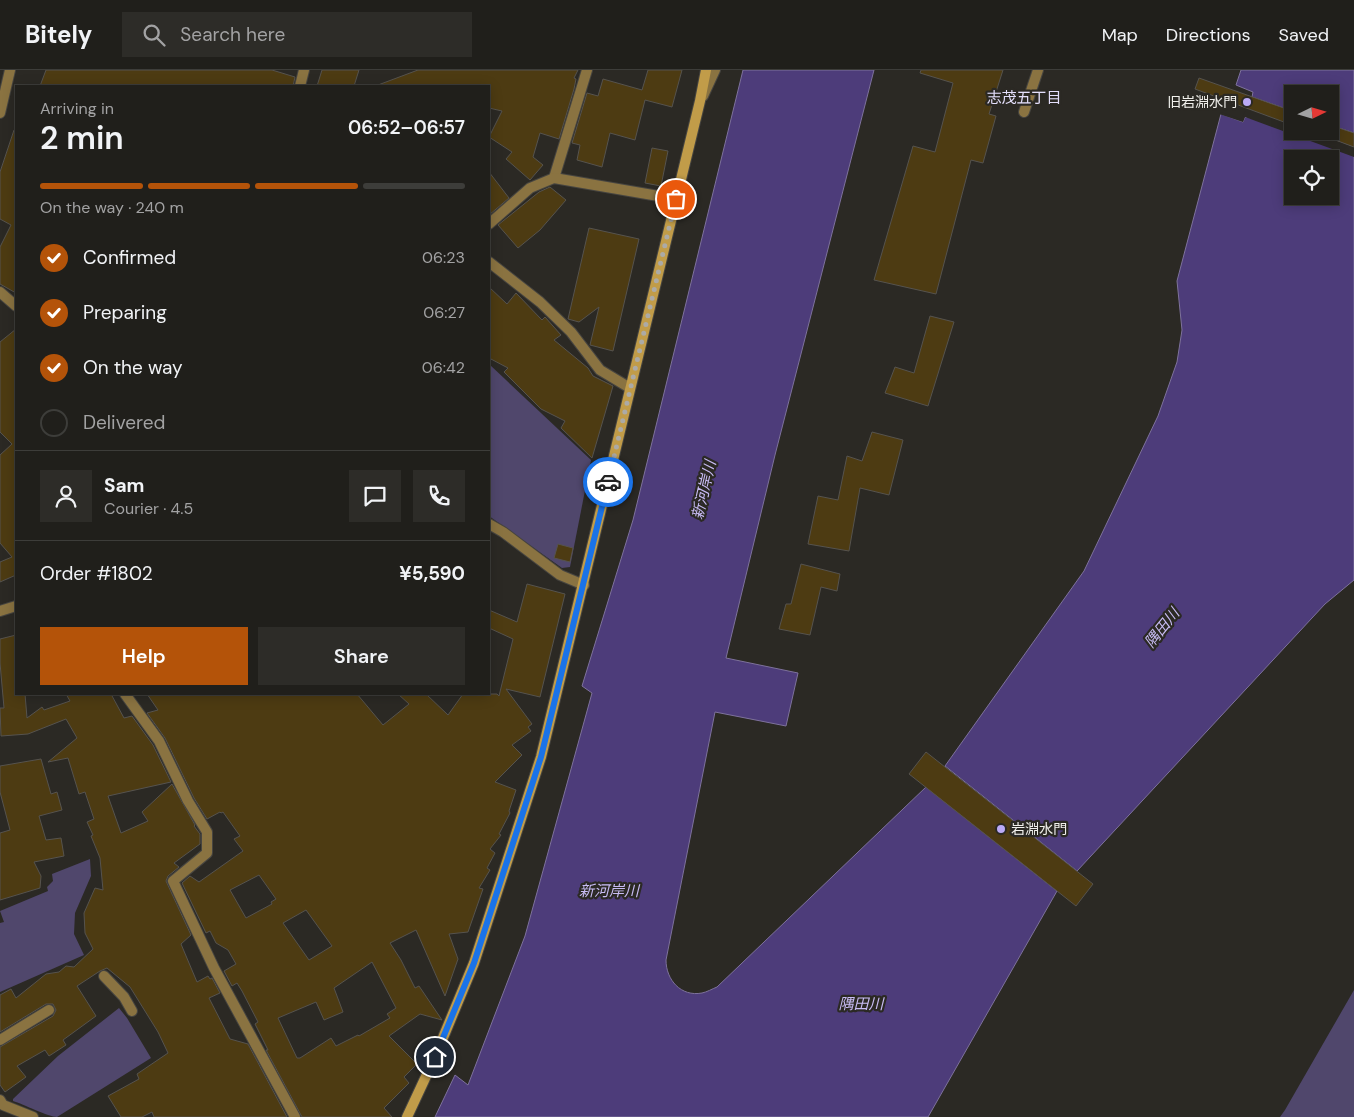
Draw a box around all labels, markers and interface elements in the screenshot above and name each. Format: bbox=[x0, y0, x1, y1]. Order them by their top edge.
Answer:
search box bbox=[122, 12, 472, 57]
text: Bitely bbox=[25, 19, 92, 50]
icon: search bbox=[140, 21, 168, 49]
text: Search here bbox=[180, 22, 285, 47]
text: Map bbox=[1102, 23, 1138, 47]
text: Directions bbox=[1166, 23, 1251, 47]
text: Saved bbox=[1279, 23, 1329, 47]
north arrow bbox=[1284, 85, 1339, 140]
map controls bbox=[1284, 85, 1339, 205]
district label: 志茂五丁目 bbox=[986, 88, 1062, 108]
place label: 旧岩淵水門 bbox=[1167, 93, 1237, 111]
marker: 旧岩淵水門 bbox=[1241, 96, 1253, 108]
text: Arriving in bbox=[40, 98, 114, 119]
text: 06:52–06:57 bbox=[348, 115, 465, 140]
text: 2 min bbox=[40, 117, 124, 159]
button: locate bbox=[1284, 150, 1339, 205]
pin bbox=[655, 178, 697, 220]
icon: bag bbox=[662, 185, 690, 213]
text: On the way · 240 m bbox=[40, 197, 184, 218]
icon: check bbox=[40, 244, 68, 272]
text: Confirmed bbox=[83, 245, 176, 270]
text: 06:23 bbox=[422, 247, 465, 268]
icon: check bbox=[40, 299, 68, 327]
text: Preparing bbox=[83, 300, 167, 325]
text: 06:27 bbox=[423, 302, 465, 323]
icon: check bbox=[40, 354, 68, 382]
text: On the way bbox=[83, 355, 183, 380]
text: 06:42 bbox=[422, 357, 465, 378]
text: Delivered bbox=[83, 410, 165, 435]
courier bbox=[583, 457, 633, 507]
water label: 新河岸川 bbox=[688, 457, 721, 521]
icon: car bbox=[594, 468, 622, 496]
button: person bbox=[40, 470, 92, 522]
button: chat bbox=[349, 470, 401, 522]
button: phone bbox=[413, 470, 465, 522]
text: Sam bbox=[104, 473, 145, 498]
text: Courier · 4.5 bbox=[104, 498, 193, 519]
text: Order #1802 bbox=[40, 561, 153, 586]
text: ¥5,590 bbox=[399, 561, 465, 586]
water label: 隅田川 bbox=[1140, 603, 1185, 652]
button: Help bbox=[40, 627, 248, 685]
button: Share bbox=[258, 627, 465, 685]
place label: 岩淵水門 bbox=[1011, 820, 1067, 838]
marker: 岩淵水門 bbox=[995, 823, 1007, 835]
water label: 新河岸川 bbox=[579, 881, 641, 901]
water label: 隅田川 bbox=[838, 994, 885, 1014]
pin bbox=[414, 1036, 456, 1078]
icon: home bbox=[421, 1043, 449, 1071]

